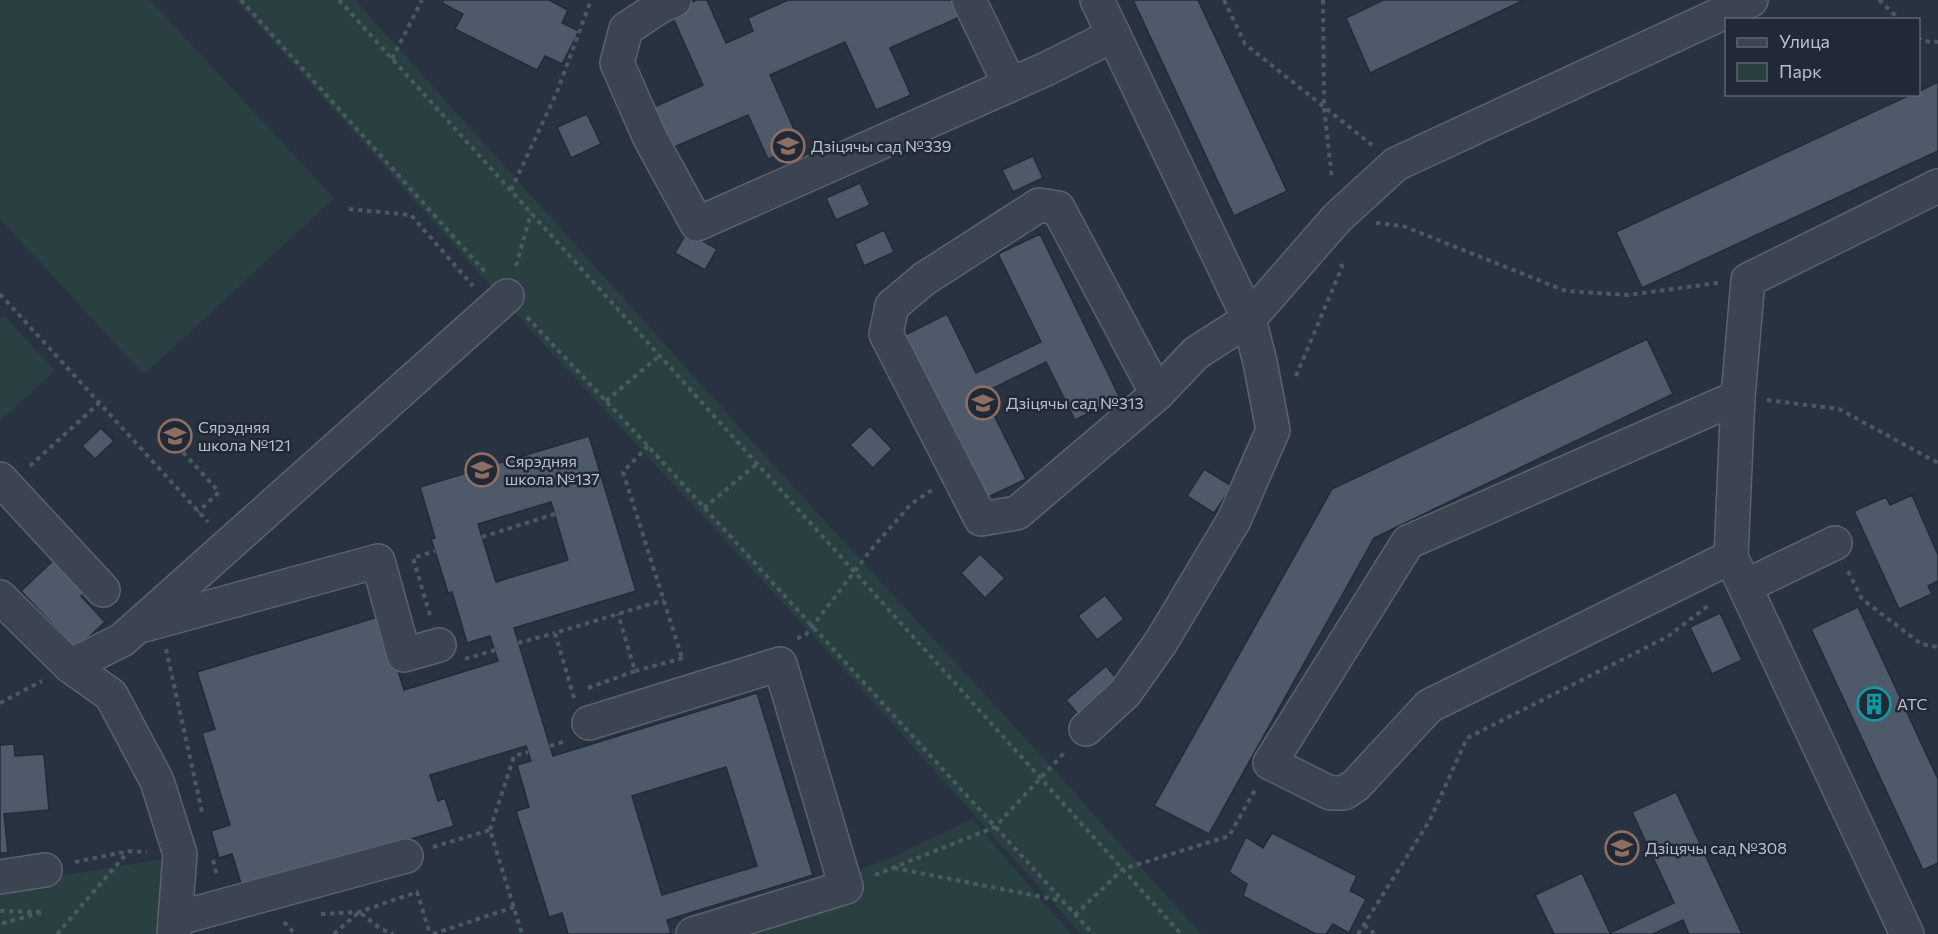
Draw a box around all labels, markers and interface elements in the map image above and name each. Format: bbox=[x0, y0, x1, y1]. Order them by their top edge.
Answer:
legend bbox=[1725, 18, 1920, 96]
text: Улица bbox=[1779, 30, 1830, 52]
text: Парк bbox=[1779, 60, 1822, 82]
school or university icon: Дзіцячы сад №339 bbox=[770, 128, 806, 164]
place label: Дзіцячы сад №339 bbox=[811, 136, 952, 155]
school or university icon: Дзіцячы сад №313 bbox=[965, 385, 1001, 421]
place label: Дзіцячы сад №313 bbox=[1006, 393, 1144, 412]
place label: Сярэдняя школа №121 bbox=[198, 417, 291, 454]
school or university icon: Сярэдняя школа №121 bbox=[157, 418, 193, 454]
place label: Сярэдняя школа №137 bbox=[505, 451, 600, 488]
school or university icon: Сярэдняя школа №137 bbox=[464, 452, 500, 488]
building icon: АТС bbox=[1856, 686, 1892, 722]
place label: АТС bbox=[1897, 694, 1927, 713]
school or university icon: Дзіцячы сад №308 bbox=[1604, 830, 1640, 866]
place label: Дзіцячы сад №308 bbox=[1645, 838, 1787, 857]

